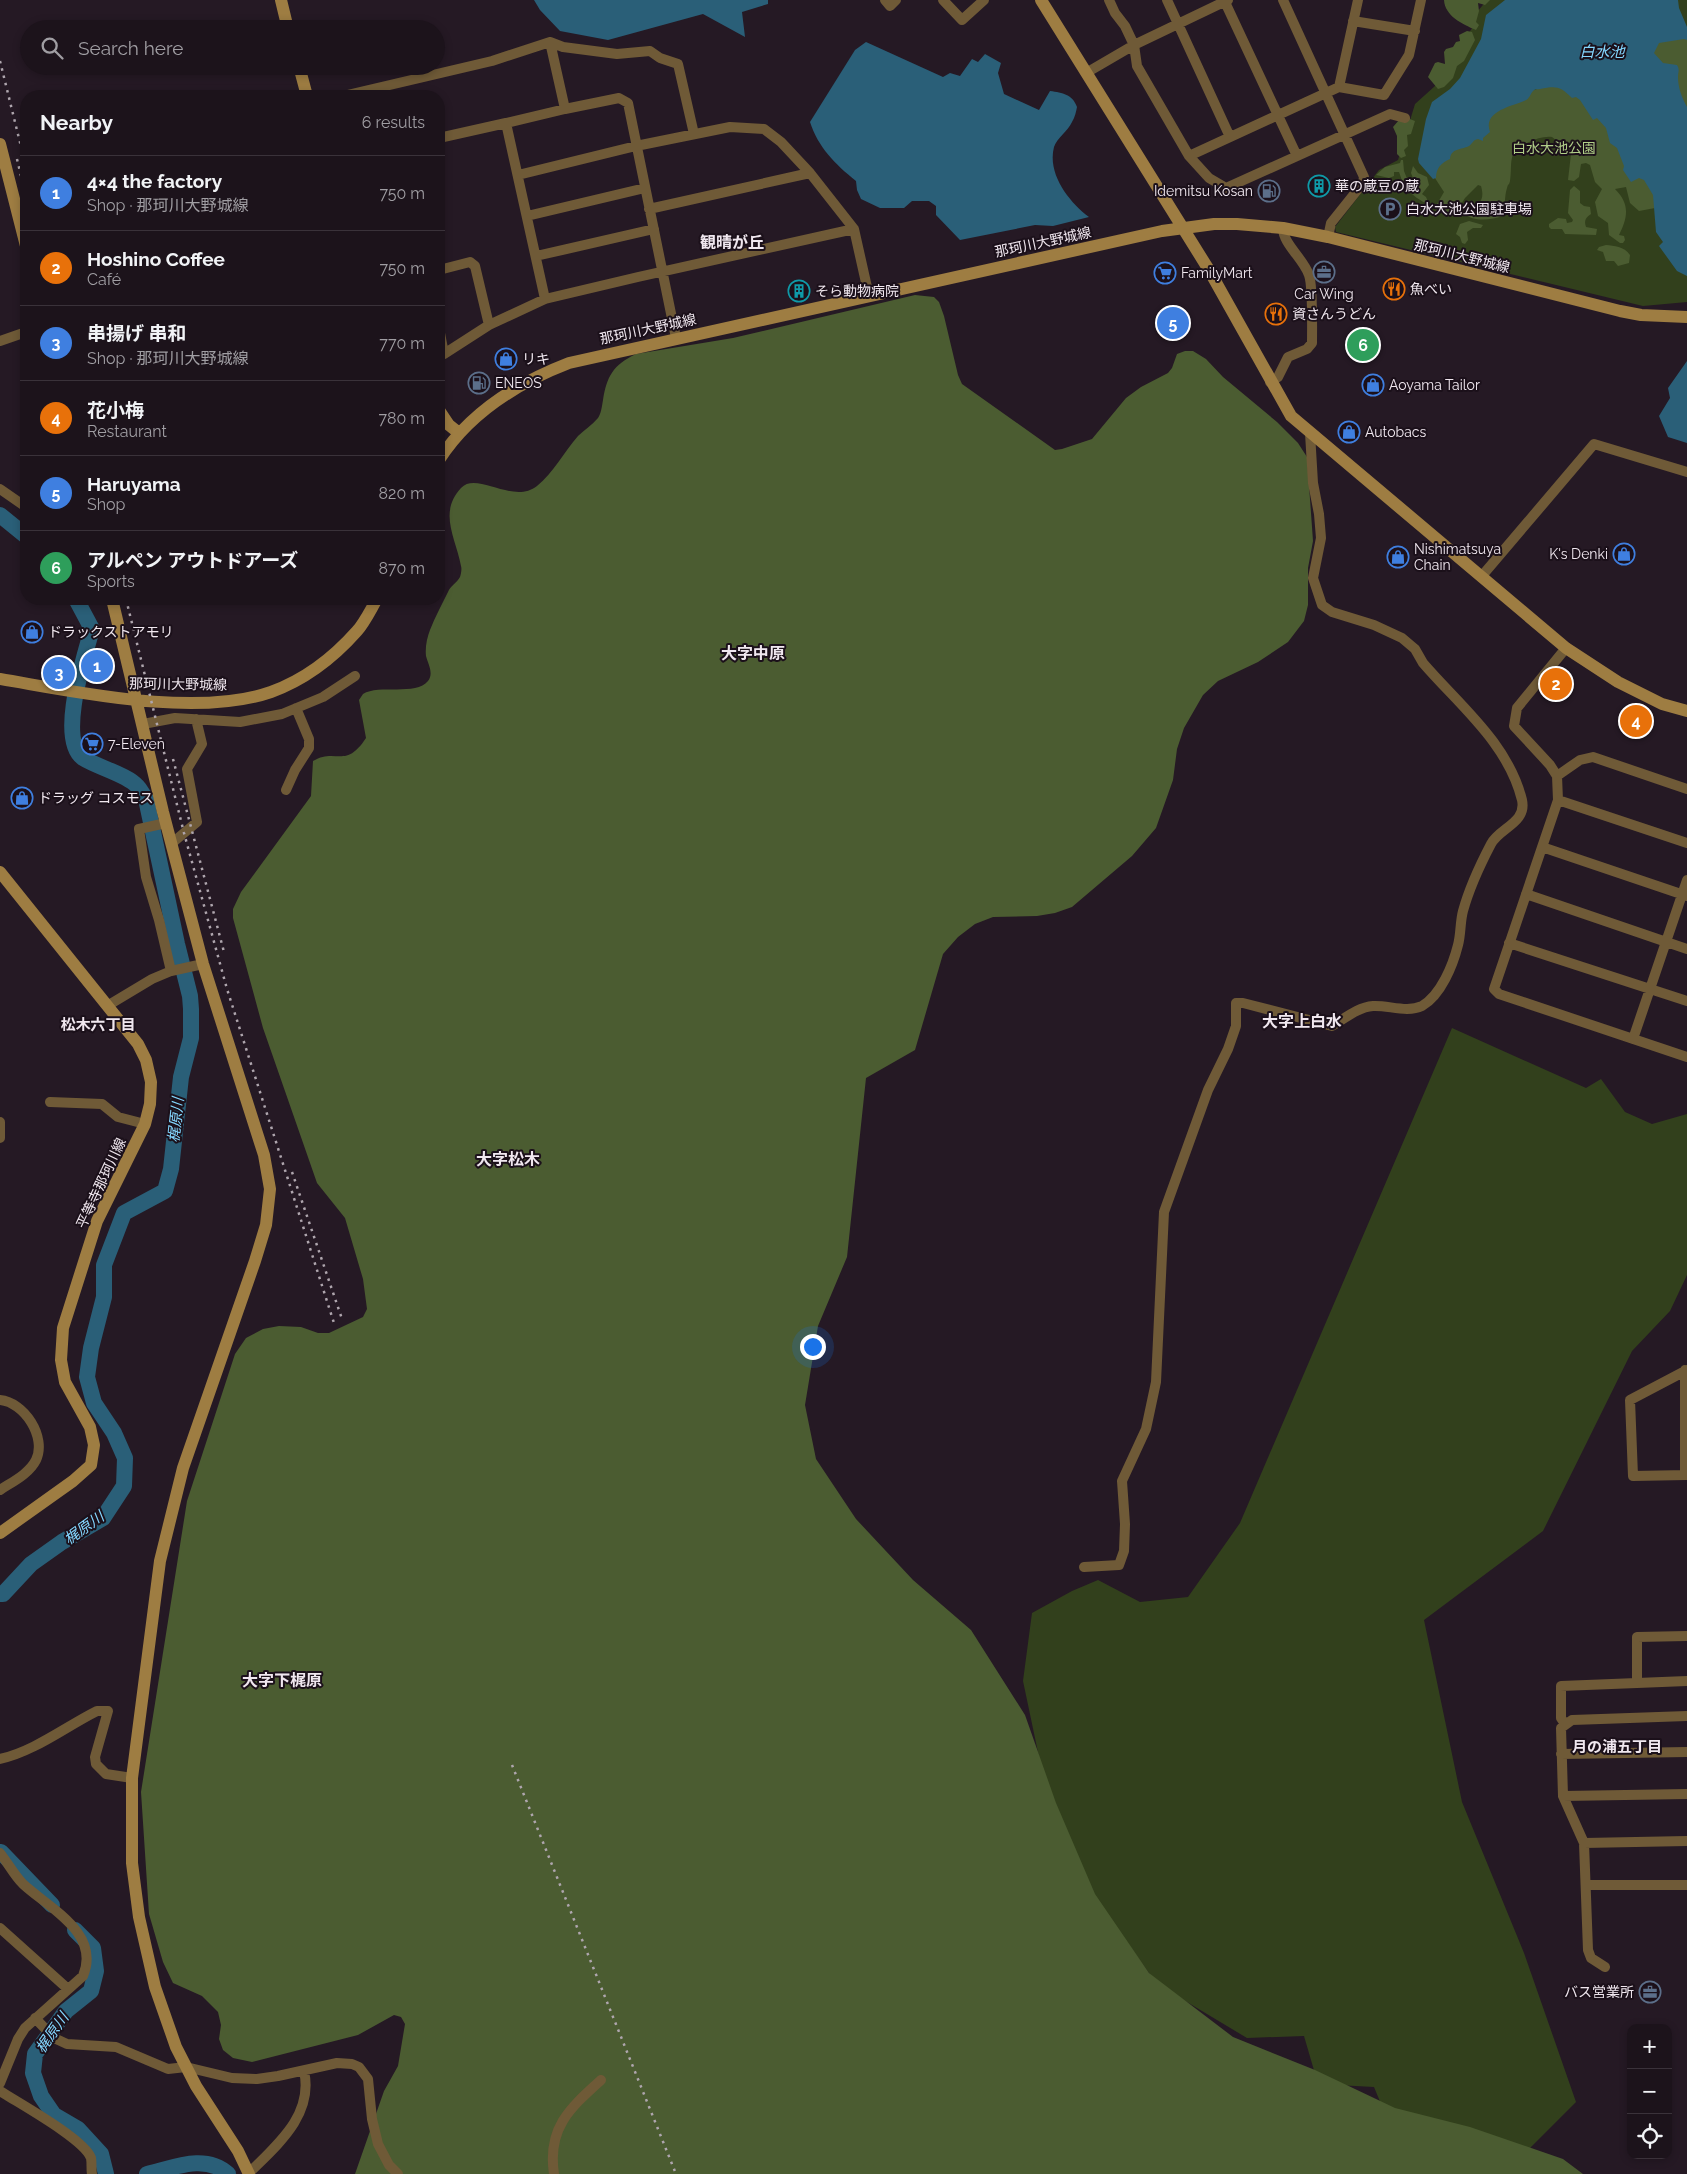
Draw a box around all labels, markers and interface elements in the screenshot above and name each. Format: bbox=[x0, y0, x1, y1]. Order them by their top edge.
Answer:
search box bbox=[20, 20, 445, 75]
icon: search bbox=[38, 34, 66, 62]
text: Search here bbox=[78, 37, 184, 59]
water label: 白水池 bbox=[1579, 43, 1626, 61]
text: Nearby bbox=[40, 110, 113, 135]
text: 6 results bbox=[362, 113, 425, 132]
park label: 白水大池公園 bbox=[1512, 140, 1596, 156]
text: 4×4 the factory bbox=[87, 170, 222, 192]
building icon: 華の蔵豆の蔵 bbox=[1307, 174, 1331, 198]
place label: 華の蔵豆の蔵 bbox=[1335, 178, 1419, 194]
fuel station icon: Idemitsu Kosan bbox=[1257, 179, 1281, 203]
place label: Idemitsu Kosan bbox=[1154, 183, 1253, 199]
text: 1 bbox=[52, 184, 60, 203]
text: 750 m bbox=[379, 184, 425, 203]
text: Shop · 那珂川大野城線 bbox=[87, 196, 249, 215]
parking icon: 白水大池公園駐車場 bbox=[1378, 197, 1402, 221]
place label: 白水大池公園駐車場 bbox=[1406, 201, 1532, 217]
street label: 那珂川大野城線 bbox=[993, 224, 1093, 260]
district label: 観晴が丘 bbox=[700, 233, 764, 252]
street label: 那珂川大野城線 bbox=[1413, 236, 1511, 276]
text: Hoshino Coffee bbox=[87, 248, 225, 270]
text: 2 bbox=[51, 259, 61, 278]
text: 750 m bbox=[379, 259, 425, 278]
office icon: Car Wing bbox=[1312, 260, 1336, 284]
supermarket icon: FamilyMart bbox=[1153, 261, 1177, 285]
place label: FamilyMart bbox=[1181, 265, 1253, 281]
text: Café bbox=[87, 270, 121, 289]
restaurant icon: 魚べい bbox=[1382, 277, 1406, 301]
building icon: そら動物病院 bbox=[787, 279, 811, 303]
place label: 魚べい bbox=[1410, 281, 1452, 297]
place label: そら動物病院 bbox=[815, 283, 899, 299]
place label: Car Wing bbox=[1294, 286, 1354, 302]
restaurant icon: 資さんうどん bbox=[1264, 302, 1288, 326]
pin: 5 bbox=[1157, 304, 1189, 342]
place label: 資さんうどん bbox=[1292, 306, 1376, 322]
street label: 那珂川大野城線 bbox=[598, 311, 698, 347]
text: 串揚げ 串和 bbox=[87, 322, 187, 344]
pin: 6 bbox=[1347, 326, 1379, 364]
text: 3 bbox=[52, 334, 60, 353]
text: 770 m bbox=[379, 334, 425, 353]
shop icon: リキ bbox=[494, 347, 518, 371]
text: Shop · 那珂川大野城線 bbox=[87, 349, 249, 368]
place label: リキ bbox=[522, 351, 550, 367]
fuel station icon: ENEOS bbox=[467, 371, 491, 395]
shop icon: Aoyama Tailor bbox=[1361, 373, 1385, 397]
place label: ENEOS bbox=[495, 375, 542, 391]
place label: Aoyama Tailor bbox=[1389, 377, 1480, 393]
text: 花小梅 bbox=[87, 399, 144, 421]
text: 4 bbox=[51, 409, 61, 428]
text: 780 m bbox=[378, 409, 425, 428]
shop icon: Autobacs bbox=[1337, 420, 1361, 444]
text: Restaurant bbox=[87, 422, 167, 441]
place label: Autobacs bbox=[1365, 424, 1426, 440]
text: Haruyama bbox=[87, 473, 181, 495]
text: 5 bbox=[52, 484, 60, 503]
text: 820 m bbox=[379, 484, 425, 503]
text: Shop bbox=[87, 495, 125, 514]
place label: Nishimatsuya Chain bbox=[1414, 541, 1501, 573]
shop icon: K's Denki bbox=[1612, 542, 1636, 566]
shop icon: Nishimatsuya Chain bbox=[1386, 545, 1410, 569]
place label: K's Denki bbox=[1549, 546, 1608, 562]
text: アルペン アウトドアーズ bbox=[87, 549, 298, 571]
text: 6 bbox=[51, 559, 61, 578]
text: 870 m bbox=[378, 559, 425, 578]
text: Sports bbox=[87, 572, 135, 591]
shop icon: ドラックストアモリ bbox=[20, 620, 44, 644]
place label: ドラックストアモリ bbox=[48, 624, 174, 640]
district label: 大字中原 bbox=[721, 644, 785, 663]
pin: 1 bbox=[81, 647, 113, 685]
pin: 3 bbox=[43, 654, 75, 692]
pin: 2 bbox=[1540, 665, 1572, 703]
street label: 那珂川大野城線 bbox=[129, 675, 227, 693]
pin: 4 bbox=[1620, 702, 1652, 740]
supermarket icon: 7-Eleven bbox=[80, 732, 104, 756]
place label: 7-Eleven bbox=[108, 736, 165, 752]
shop icon: ドラッグ コスモス bbox=[10, 786, 34, 810]
place label: ドラッグ コスモス bbox=[38, 790, 154, 806]
district label: 大字上白水 bbox=[1262, 1012, 1342, 1031]
district label: 松木六丁目 bbox=[60, 1016, 136, 1034]
water label: 梶原川 bbox=[165, 1095, 188, 1143]
street label: 平等寺那珂川線 bbox=[73, 1135, 129, 1231]
district label: 大字松木 bbox=[476, 1150, 540, 1169]
your location bbox=[800, 1334, 826, 1360]
water label: 梶原川 bbox=[61, 1506, 109, 1549]
district label: 大字下梶原 bbox=[242, 1671, 322, 1690]
district label: 月の浦五丁目 bbox=[1572, 1738, 1662, 1756]
office icon: バス営業所 bbox=[1638, 1980, 1662, 2004]
place label: バス営業所 bbox=[1564, 1984, 1634, 2000]
water label: 梶原川 bbox=[32, 2008, 73, 2057]
map controls bbox=[1627, 2024, 1672, 2159]
button: + bbox=[1627, 2024, 1672, 2069]
button: − bbox=[1627, 2069, 1672, 2114]
button: locate bbox=[1627, 2114, 1672, 2159]

